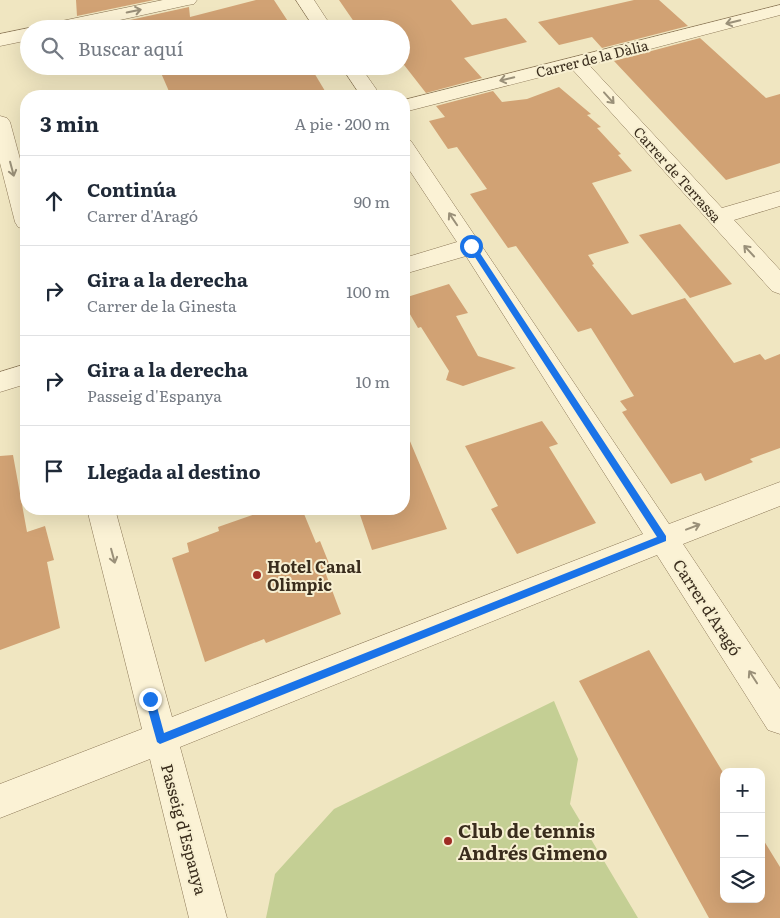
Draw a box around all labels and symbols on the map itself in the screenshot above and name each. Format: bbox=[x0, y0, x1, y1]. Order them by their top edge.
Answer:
one-way arrow bbox=[126, 6, 142, 16]
one-way arrow bbox=[725, 18, 741, 27]
street label: Carrer de la Dàlia bbox=[534, 34, 651, 82]
one-way arrow bbox=[500, 75, 516, 85]
one-way arrow bbox=[603, 91, 615, 104]
street label: Carrer de Terrassa bbox=[630, 122, 727, 227]
one-way arrow bbox=[8, 160, 17, 176]
one-way arrow bbox=[448, 212, 458, 226]
route start bbox=[460, 235, 483, 258]
one-way arrow bbox=[743, 245, 755, 258]
one-way arrow bbox=[685, 522, 701, 531]
one-way arrow bbox=[109, 547, 118, 563]
place label: Hotel Canal Olimpic bbox=[267, 554, 362, 596]
street label: Carrer d'Aragó bbox=[668, 554, 748, 660]
marker: Hotel Canal Olimpic bbox=[251, 569, 263, 581]
one-way arrow bbox=[748, 670, 759, 684]
route end bbox=[139, 688, 162, 711]
street label: Passeig d'Espanya bbox=[156, 761, 214, 898]
place label: Club de tennis Andrés Gimeno bbox=[458, 816, 608, 866]
marker: Club de tennis Andrés Gimeno bbox=[442, 835, 454, 847]

